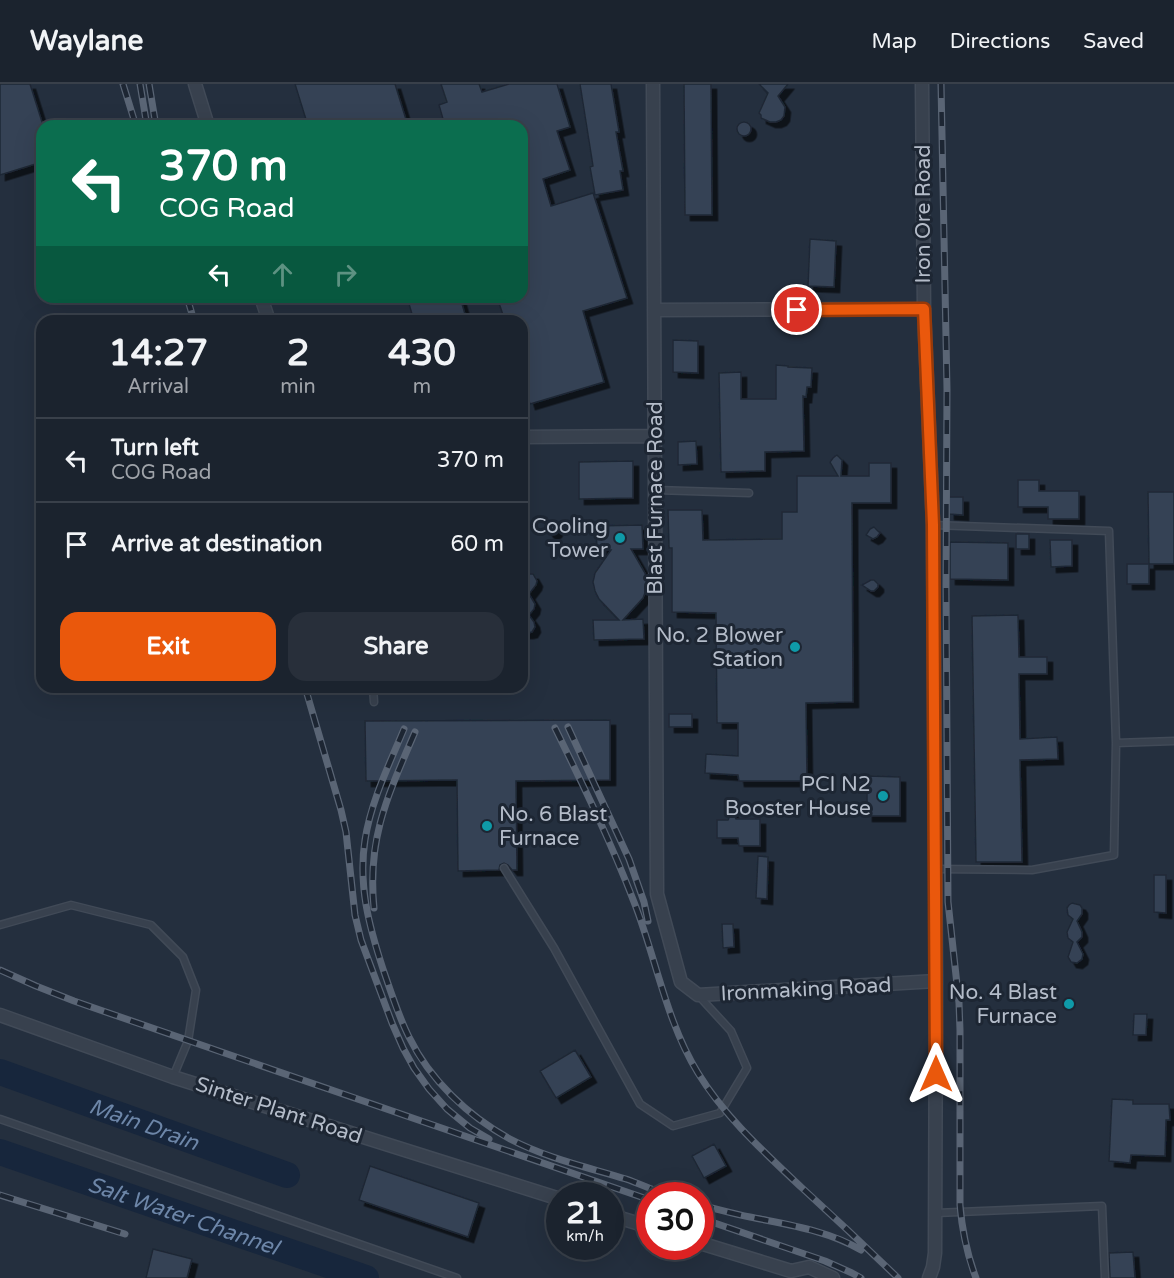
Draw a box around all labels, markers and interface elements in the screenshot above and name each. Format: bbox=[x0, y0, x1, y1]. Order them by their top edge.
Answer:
text: Waylane bbox=[30, 24, 143, 58]
text: Map bbox=[871, 29, 917, 54]
text: Directions bbox=[950, 29, 1050, 54]
text: Saved bbox=[1083, 29, 1144, 54]
text: 370 m bbox=[159, 141, 288, 192]
icon: left bbox=[60, 144, 138, 222]
street label: Iron Ore Road bbox=[911, 144, 936, 284]
text: COG Road bbox=[159, 192, 294, 225]
icon: left bbox=[203, 258, 236, 291]
icon: ahead bbox=[266, 258, 299, 291]
icon: right bbox=[329, 258, 362, 291]
pin bbox=[771, 284, 822, 335]
icon: arrive bbox=[780, 293, 813, 326]
text: 14:27 bbox=[108, 332, 208, 375]
text: 2 bbox=[287, 332, 309, 375]
text: 430 bbox=[388, 332, 456, 375]
text: Arrival bbox=[127, 375, 189, 399]
text: min bbox=[280, 375, 316, 399]
text: m bbox=[413, 375, 431, 399]
street label: Blast Furnace Road bbox=[643, 401, 668, 595]
text: Turn left bbox=[111, 435, 199, 461]
icon: left bbox=[60, 444, 93, 477]
text: 370 m bbox=[437, 447, 504, 473]
text: COG Road bbox=[111, 461, 211, 485]
place label: Cooling Tower bbox=[532, 514, 608, 563]
icon: arrive bbox=[60, 528, 93, 561]
text: Arrive at destination bbox=[111, 531, 322, 557]
text: 60 m bbox=[450, 531, 504, 557]
marker: Cooling Tower bbox=[613, 531, 627, 545]
button: Exit bbox=[60, 612, 276, 681]
button: Share bbox=[288, 612, 504, 681]
place label: No. 2 Blower Station bbox=[656, 623, 783, 672]
marker: No. 2 Blower Station bbox=[788, 640, 802, 654]
place label: PCI N2 Booster House bbox=[725, 772, 871, 821]
marker: PCI N2 Booster House bbox=[876, 789, 890, 803]
place label: No. 6 Blast Furnace bbox=[499, 802, 607, 851]
marker: No. 6 Blast Furnace bbox=[480, 819, 494, 833]
street label: Ironmaking Road bbox=[720, 973, 892, 1006]
place label: No. 4 Blast Furnace bbox=[949, 980, 1057, 1029]
marker: No. 4 Blast Furnace bbox=[1062, 997, 1076, 1011]
position arrow bbox=[904, 1042, 968, 1106]
street label: Sinter Plant Road bbox=[192, 1072, 365, 1149]
water label: Main Drain bbox=[85, 1093, 202, 1156]
water label: Salt Water Channel bbox=[84, 1171, 284, 1262]
speed limit sign: 30 bbox=[636, 1182, 714, 1260]
text: 21 bbox=[566, 1195, 604, 1232]
text: km/h bbox=[566, 1227, 604, 1245]

